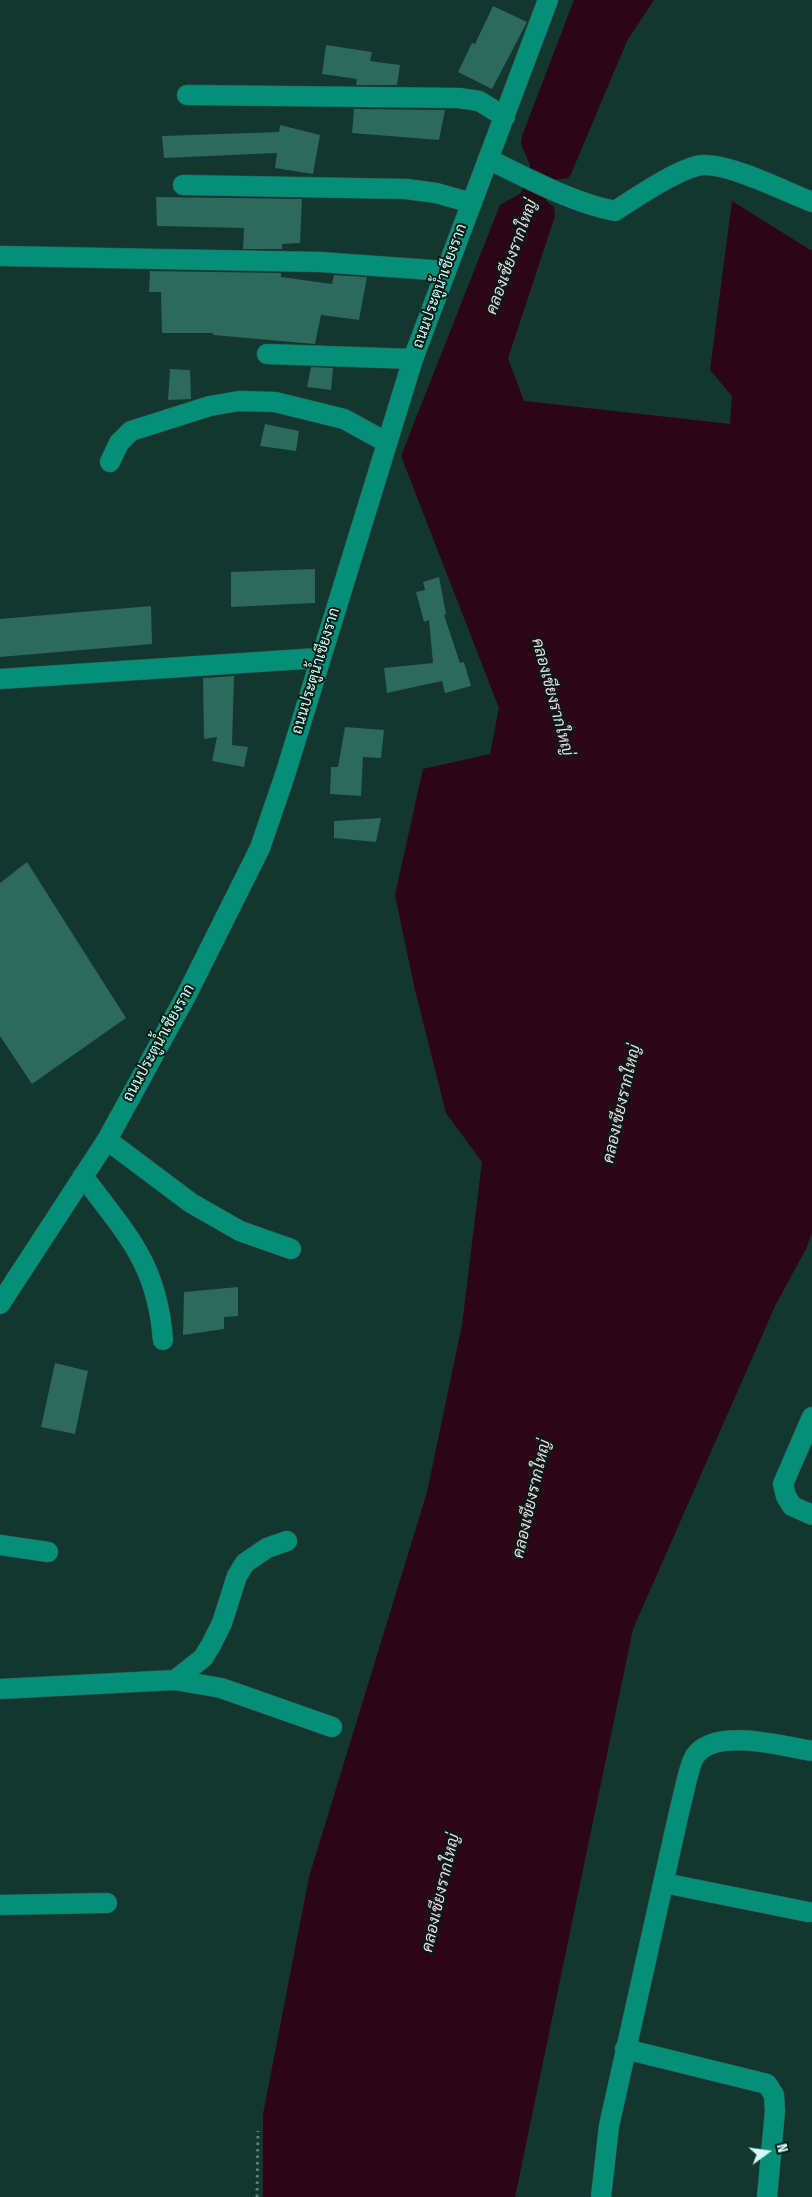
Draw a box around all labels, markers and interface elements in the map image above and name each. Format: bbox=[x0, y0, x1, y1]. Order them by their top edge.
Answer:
water label: คลองเชียงรากใหญ่ bbox=[482, 197, 542, 317]
street label: ถนนประตูน้ำเชียงราก bbox=[409, 221, 471, 351]
street label: ถนนประตูน้ำเชียงราก bbox=[288, 606, 344, 736]
water label: คลองเชียงรากใหญ่ bbox=[527, 636, 577, 758]
street label: ถนนประตูน้ำเชียงราก bbox=[119, 981, 199, 1105]
water label: คลองเชียงรากใหญ่ bbox=[599, 1043, 645, 1165]
water label: คลองเชียงรากใหญ่ bbox=[509, 1438, 555, 1560]
water label: คลองเชียงรากใหญ่ bbox=[418, 1832, 464, 1954]
north arrow bbox=[742, 2127, 792, 2177]
text: N bbox=[773, 2142, 791, 2154]

